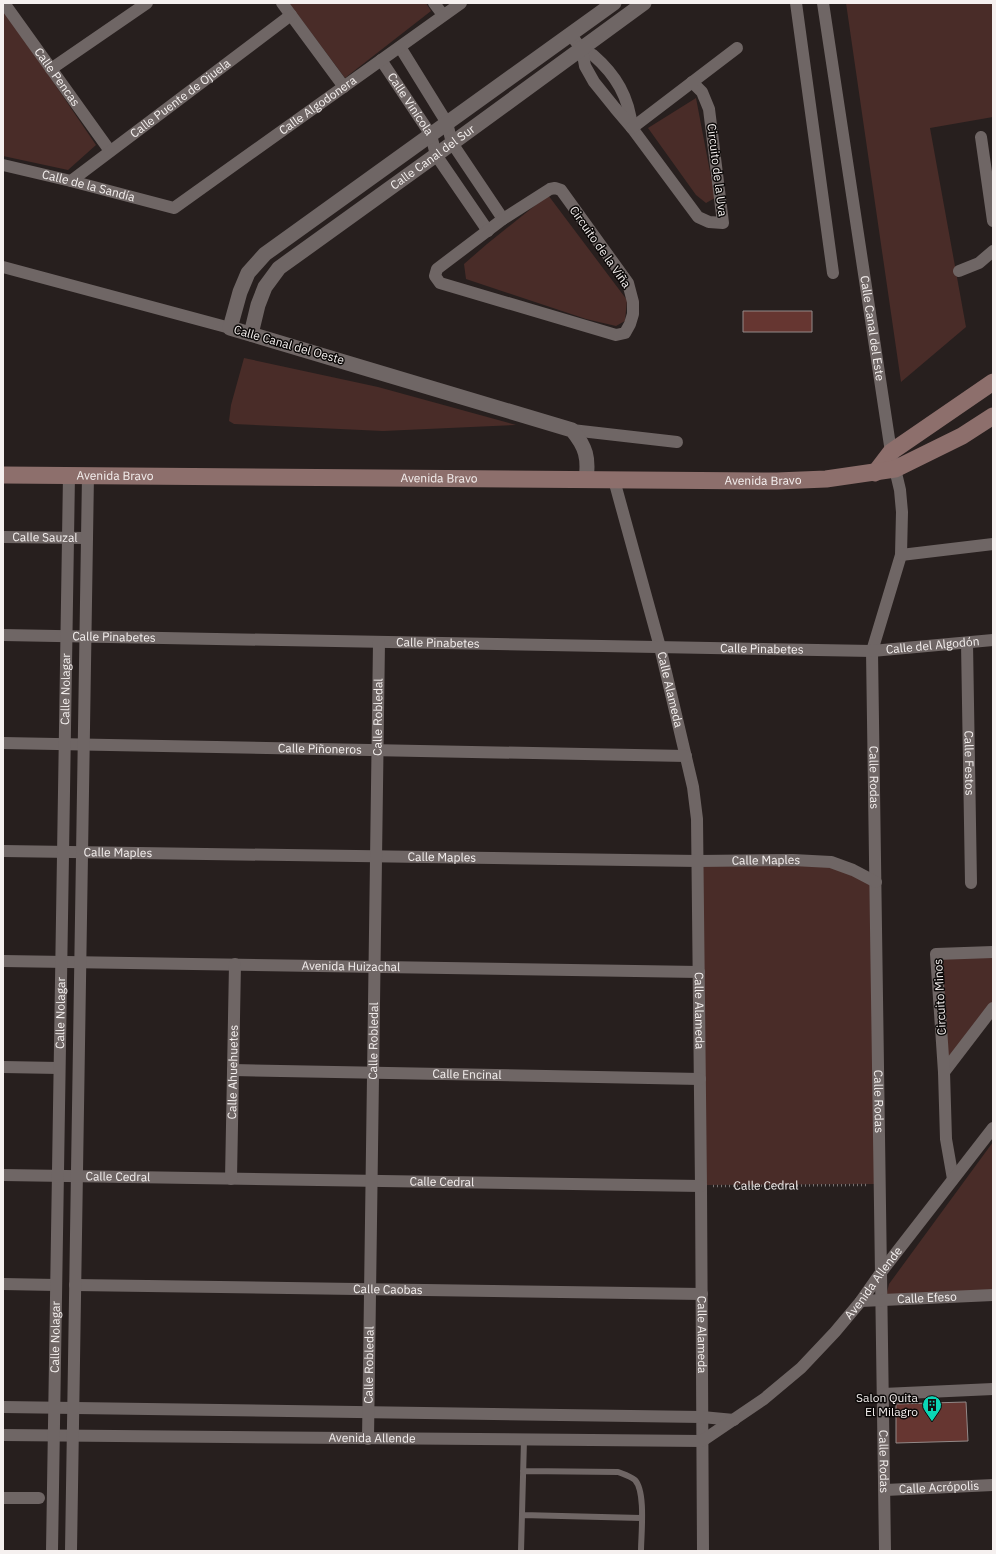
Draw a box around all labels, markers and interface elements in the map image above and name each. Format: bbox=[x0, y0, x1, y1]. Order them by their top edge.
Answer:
street label: Calle Pencas bbox=[31, 44, 84, 109]
street label: Calle Puente de Ojuela bbox=[127, 55, 234, 141]
street label: Calle Vinícola bbox=[385, 70, 437, 139]
street label: Calle Algodonera bbox=[276, 72, 360, 138]
street label: Calle Canal del Sur bbox=[387, 121, 478, 193]
street label: Circuito de la Uva bbox=[704, 123, 731, 218]
street label: Calle de la Sandía bbox=[41, 166, 137, 205]
street label: Circuito de la Viña bbox=[567, 203, 635, 291]
street label: Calle Canal del Este bbox=[857, 275, 888, 382]
street label: Calle Canal del Oeste bbox=[232, 322, 346, 368]
street label: Avenida Bravo bbox=[76, 468, 154, 483]
street label: Avenida Bravo bbox=[400, 470, 478, 486]
street label: Avenida Bravo bbox=[724, 472, 802, 488]
street label: Calle Sauzal bbox=[12, 529, 78, 545]
street label: Calle Pinabetes bbox=[72, 628, 156, 645]
street label: Calle del Algodón bbox=[885, 633, 980, 657]
street label: Calle Pinabetes bbox=[396, 634, 480, 651]
street label: Calle Pinabetes bbox=[720, 640, 804, 657]
street label: Calle Alameda bbox=[654, 650, 687, 730]
street label: Calle Nolagar bbox=[57, 652, 73, 725]
street label: Calle Robledal bbox=[369, 678, 385, 756]
street label: Calle Festos bbox=[961, 730, 978, 796]
street label: Calle Piñoneros bbox=[278, 740, 362, 757]
street label: Calle Rodas bbox=[866, 746, 882, 809]
street label: Calle Maples bbox=[84, 844, 153, 860]
street label: Calle Maples bbox=[408, 849, 477, 865]
street label: Calle Maples bbox=[732, 852, 801, 868]
street label: Avenida Huizachal bbox=[301, 958, 400, 974]
street label: Circuito Minos bbox=[930, 958, 949, 1036]
street label: Calle Alameda bbox=[692, 972, 708, 1050]
street label: Calle Nolagar bbox=[52, 976, 68, 1049]
street label: Calle Robledal bbox=[365, 1002, 381, 1080]
street label: Calle Ahuehuetes bbox=[224, 1024, 241, 1119]
street label: Calle Encinal bbox=[432, 1066, 502, 1082]
street label: Calle Rodas bbox=[871, 1070, 887, 1133]
street label: Calle Cedral bbox=[85, 1168, 151, 1184]
street label: Calle Cedral bbox=[409, 1173, 474, 1189]
street label: Calle Cedral bbox=[734, 1177, 798, 1193]
street label: Avenida Allende bbox=[841, 1243, 905, 1322]
street label: Calle Caobas bbox=[353, 1281, 423, 1297]
street label: Calle Efeso bbox=[897, 1289, 957, 1306]
street label: Calle Alameda bbox=[695, 1296, 710, 1374]
street label: Calle Nolagar bbox=[47, 1300, 63, 1373]
street label: Calle Robledal bbox=[360, 1326, 377, 1404]
place label: Salon Quita El Milagro bbox=[856, 1390, 919, 1419]
building icon: Salon Quita El Milagro bbox=[921, 1394, 943, 1422]
street label: Avenida Allende bbox=[328, 1430, 416, 1446]
street label: Calle Rodas bbox=[876, 1430, 892, 1493]
street label: Calle Acrópolis bbox=[898, 1478, 980, 1496]

